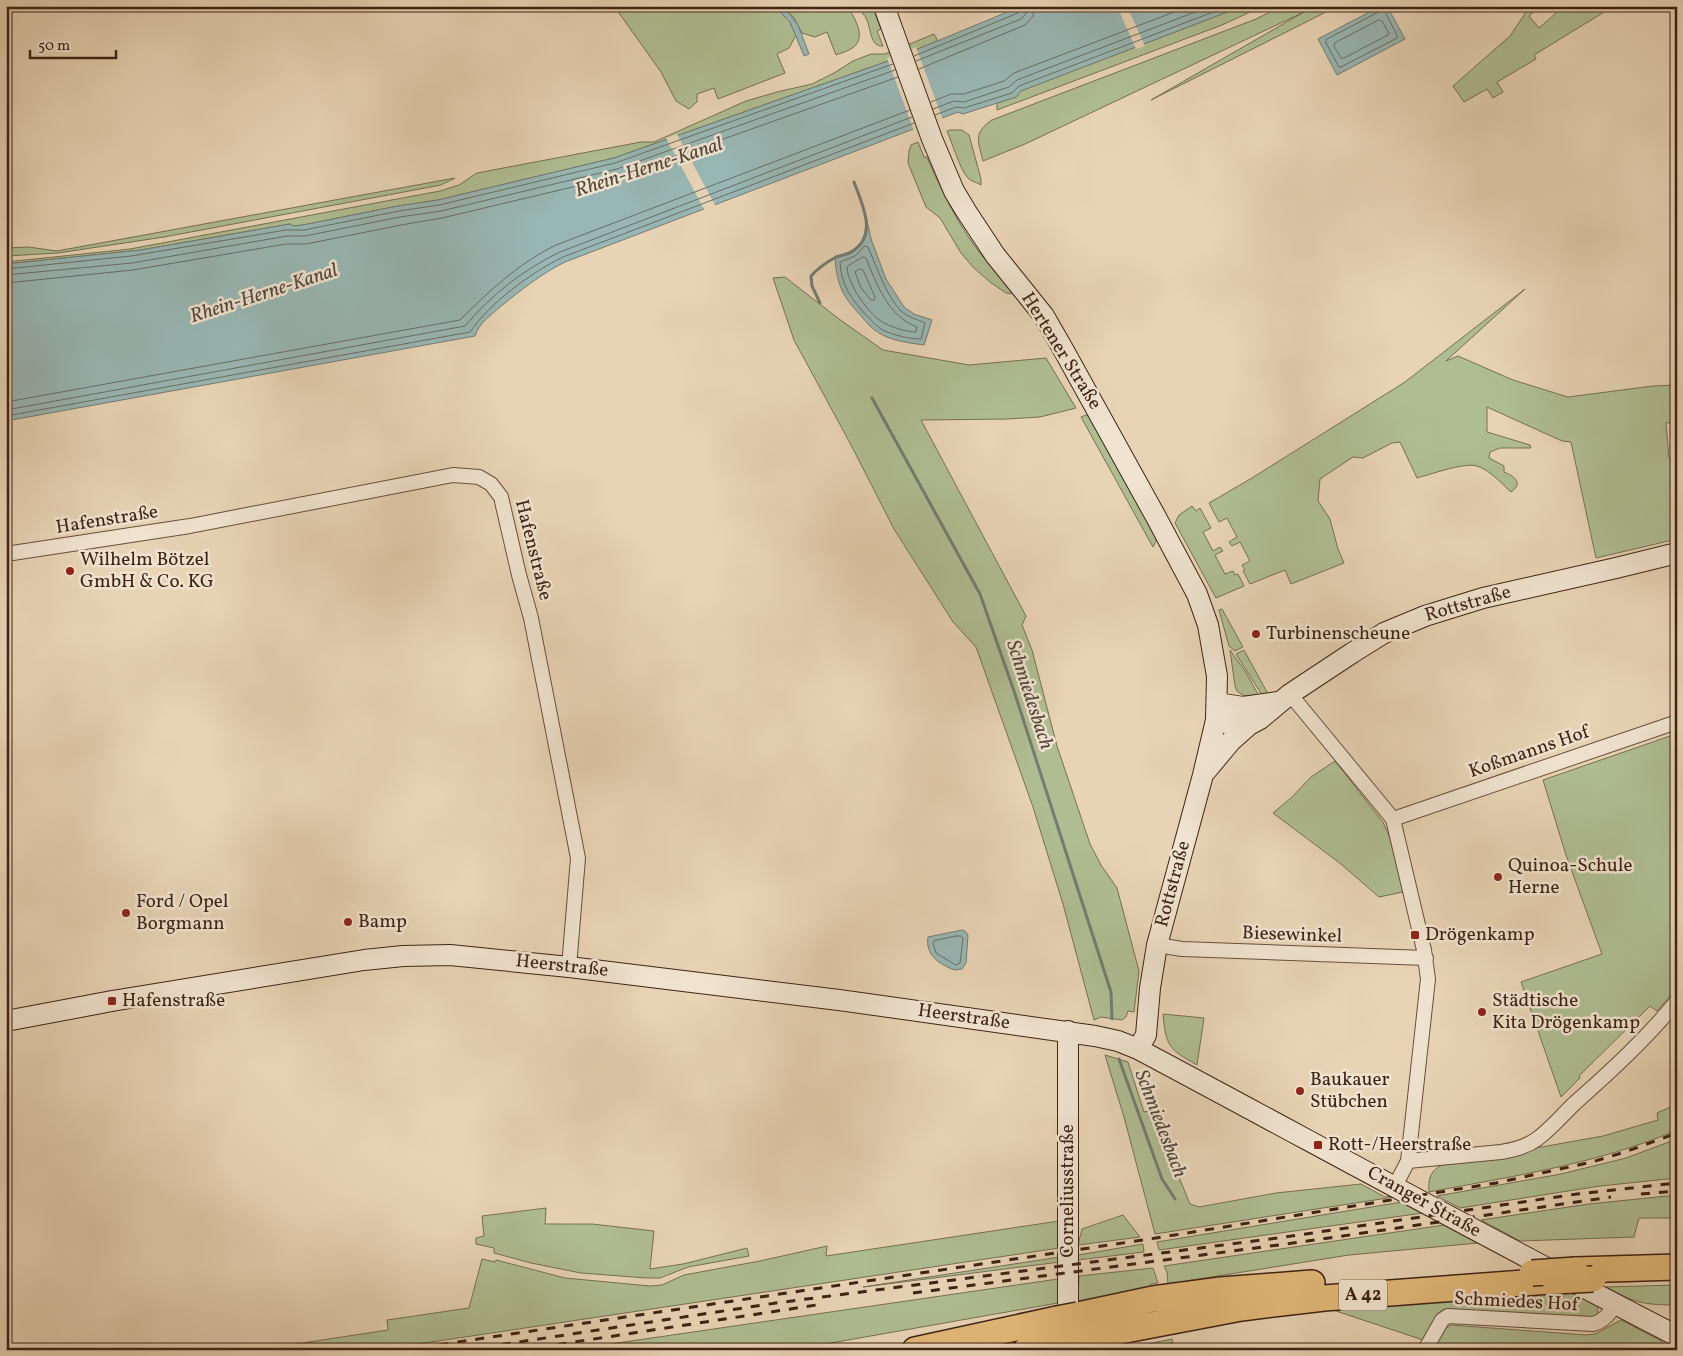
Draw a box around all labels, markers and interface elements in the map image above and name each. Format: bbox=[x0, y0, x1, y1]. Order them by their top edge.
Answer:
scale bar bbox=[30, 28, 116, 60]
text: 50 m bbox=[38, 36, 70, 57]
water label: Rhein-Herne-Kanal bbox=[571, 131, 727, 205]
water label: Rhein-Herne-Kanal bbox=[186, 257, 342, 331]
street label: Hertener Straße bbox=[1015, 287, 1107, 415]
street label: Hafenstraße bbox=[508, 497, 558, 603]
street label: Hafenstraße bbox=[54, 499, 160, 541]
place label: Wilhelm Bötzel GmbH & Co. KG bbox=[80, 547, 214, 595]
marker: Wilhelm Bötzel GmbH & Co. KG bbox=[64, 565, 76, 577]
street label: Rottstraße bbox=[1422, 579, 1514, 629]
place label: Turbinenscheune bbox=[1266, 621, 1410, 647]
marker: Turbinenscheune bbox=[1250, 628, 1262, 640]
water label: Schmiedesbach bbox=[998, 637, 1060, 753]
street label: Koßmanns Hof bbox=[1465, 719, 1594, 785]
street label: Rottstraße bbox=[1149, 838, 1197, 930]
place label: Quinoa-Schule Herne bbox=[1508, 853, 1632, 901]
marker: Quinoa-Schule Herne bbox=[1492, 871, 1504, 883]
place label: Ford / Opel Borgmann bbox=[136, 889, 229, 937]
marker: Ford / Opel Borgmann bbox=[120, 907, 132, 919]
place label: Bamp bbox=[358, 909, 407, 935]
marker: Bamp bbox=[342, 916, 354, 928]
street label: Biesewinkel bbox=[1242, 920, 1343, 950]
place label: Drögenkamp bbox=[1425, 922, 1535, 948]
marker: Drögenkamp bbox=[1409, 929, 1421, 941]
street label: Heerstraße bbox=[514, 948, 610, 984]
place label: Hafenstraße bbox=[122, 988, 225, 1014]
place label: Städtische Kita Drögenkamp bbox=[1492, 988, 1640, 1036]
marker: Hafenstraße bbox=[106, 995, 118, 1007]
street label: Heerstraße bbox=[916, 998, 1012, 1036]
marker: Städtische Kita Drögenkamp bbox=[1476, 1006, 1488, 1018]
water label: Schmiedesbach bbox=[1127, 1066, 1193, 1182]
place label: Baukauer Stübchen bbox=[1310, 1067, 1390, 1115]
marker: Baukauer Stübchen bbox=[1294, 1085, 1306, 1097]
street label: Corneliusstraße bbox=[1055, 1124, 1081, 1258]
place label: Rott-/Heerstraße bbox=[1328, 1132, 1471, 1158]
marker: Rott-/Heerstraße bbox=[1312, 1139, 1324, 1151]
street label: Cranger Straße bbox=[1362, 1160, 1486, 1244]
road number: A 42 bbox=[1339, 1280, 1387, 1310]
street label: Schmiedes Hof bbox=[1453, 1286, 1580, 1318]

